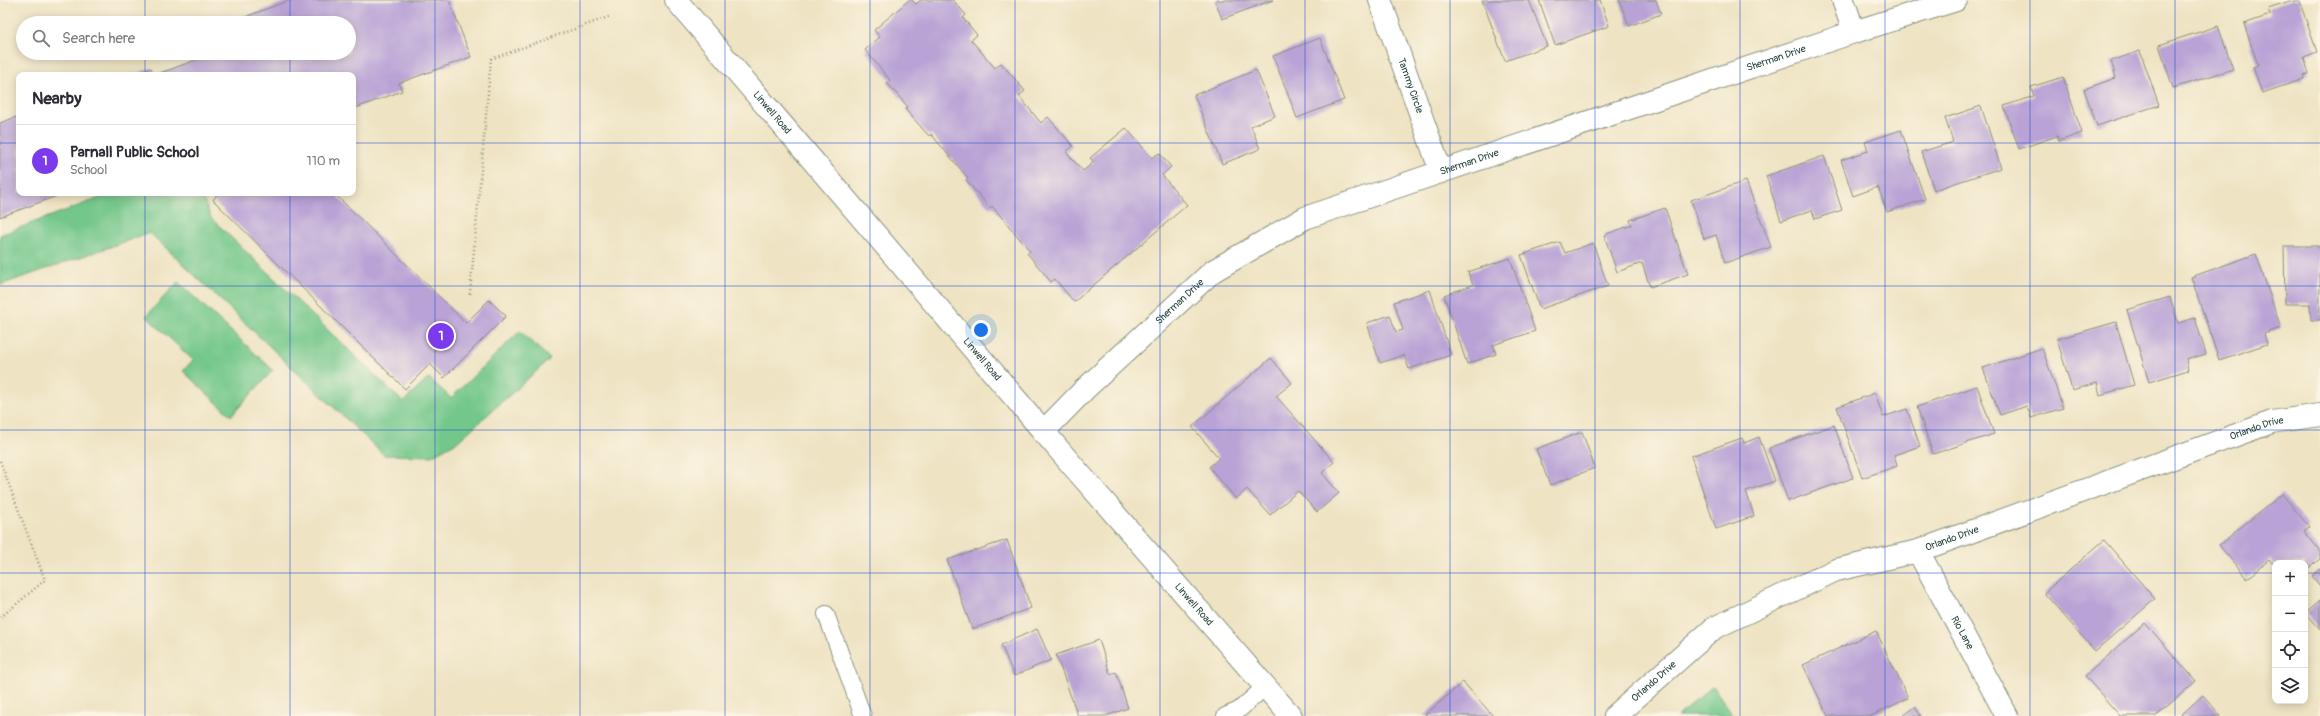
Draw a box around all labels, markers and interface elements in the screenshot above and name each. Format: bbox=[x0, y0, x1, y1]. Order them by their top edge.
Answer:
search box bbox=[16, 16, 356, 60]
icon: search bbox=[30, 27, 52, 49]
text: Search here bbox=[62, 29, 135, 48]
street label: Sherman Drive bbox=[1745, 43, 1807, 74]
street label: Tammy Circle bbox=[1395, 57, 1426, 115]
text: Nearby bbox=[32, 88, 81, 109]
street label: Linwell Road bbox=[750, 89, 794, 137]
text: Parnall Public School bbox=[70, 143, 199, 162]
street label: Sherman Drive bbox=[1438, 147, 1501, 178]
text: 1 bbox=[42, 153, 48, 169]
text: 110 m bbox=[307, 153, 340, 169]
text: School bbox=[70, 162, 107, 178]
street label: Sherman Drive bbox=[1153, 276, 1207, 327]
your location bbox=[971, 320, 991, 340]
pin: 1 bbox=[428, 321, 454, 351]
street label: Linwell Road bbox=[960, 336, 1004, 383]
street label: Orlando Drive bbox=[2228, 414, 2284, 443]
street label: Orlando Drive bbox=[1924, 523, 1981, 554]
map controls bbox=[2272, 560, 2308, 704]
button: + bbox=[2272, 560, 2308, 596]
street label: Linwell Road bbox=[1172, 581, 1216, 628]
button: − bbox=[2272, 596, 2308, 632]
street label: Rio Lane bbox=[1948, 614, 1976, 651]
button: locate bbox=[2272, 632, 2308, 668]
street label: Orlando Drive bbox=[1629, 658, 1679, 705]
button: layers bbox=[2272, 668, 2308, 704]

